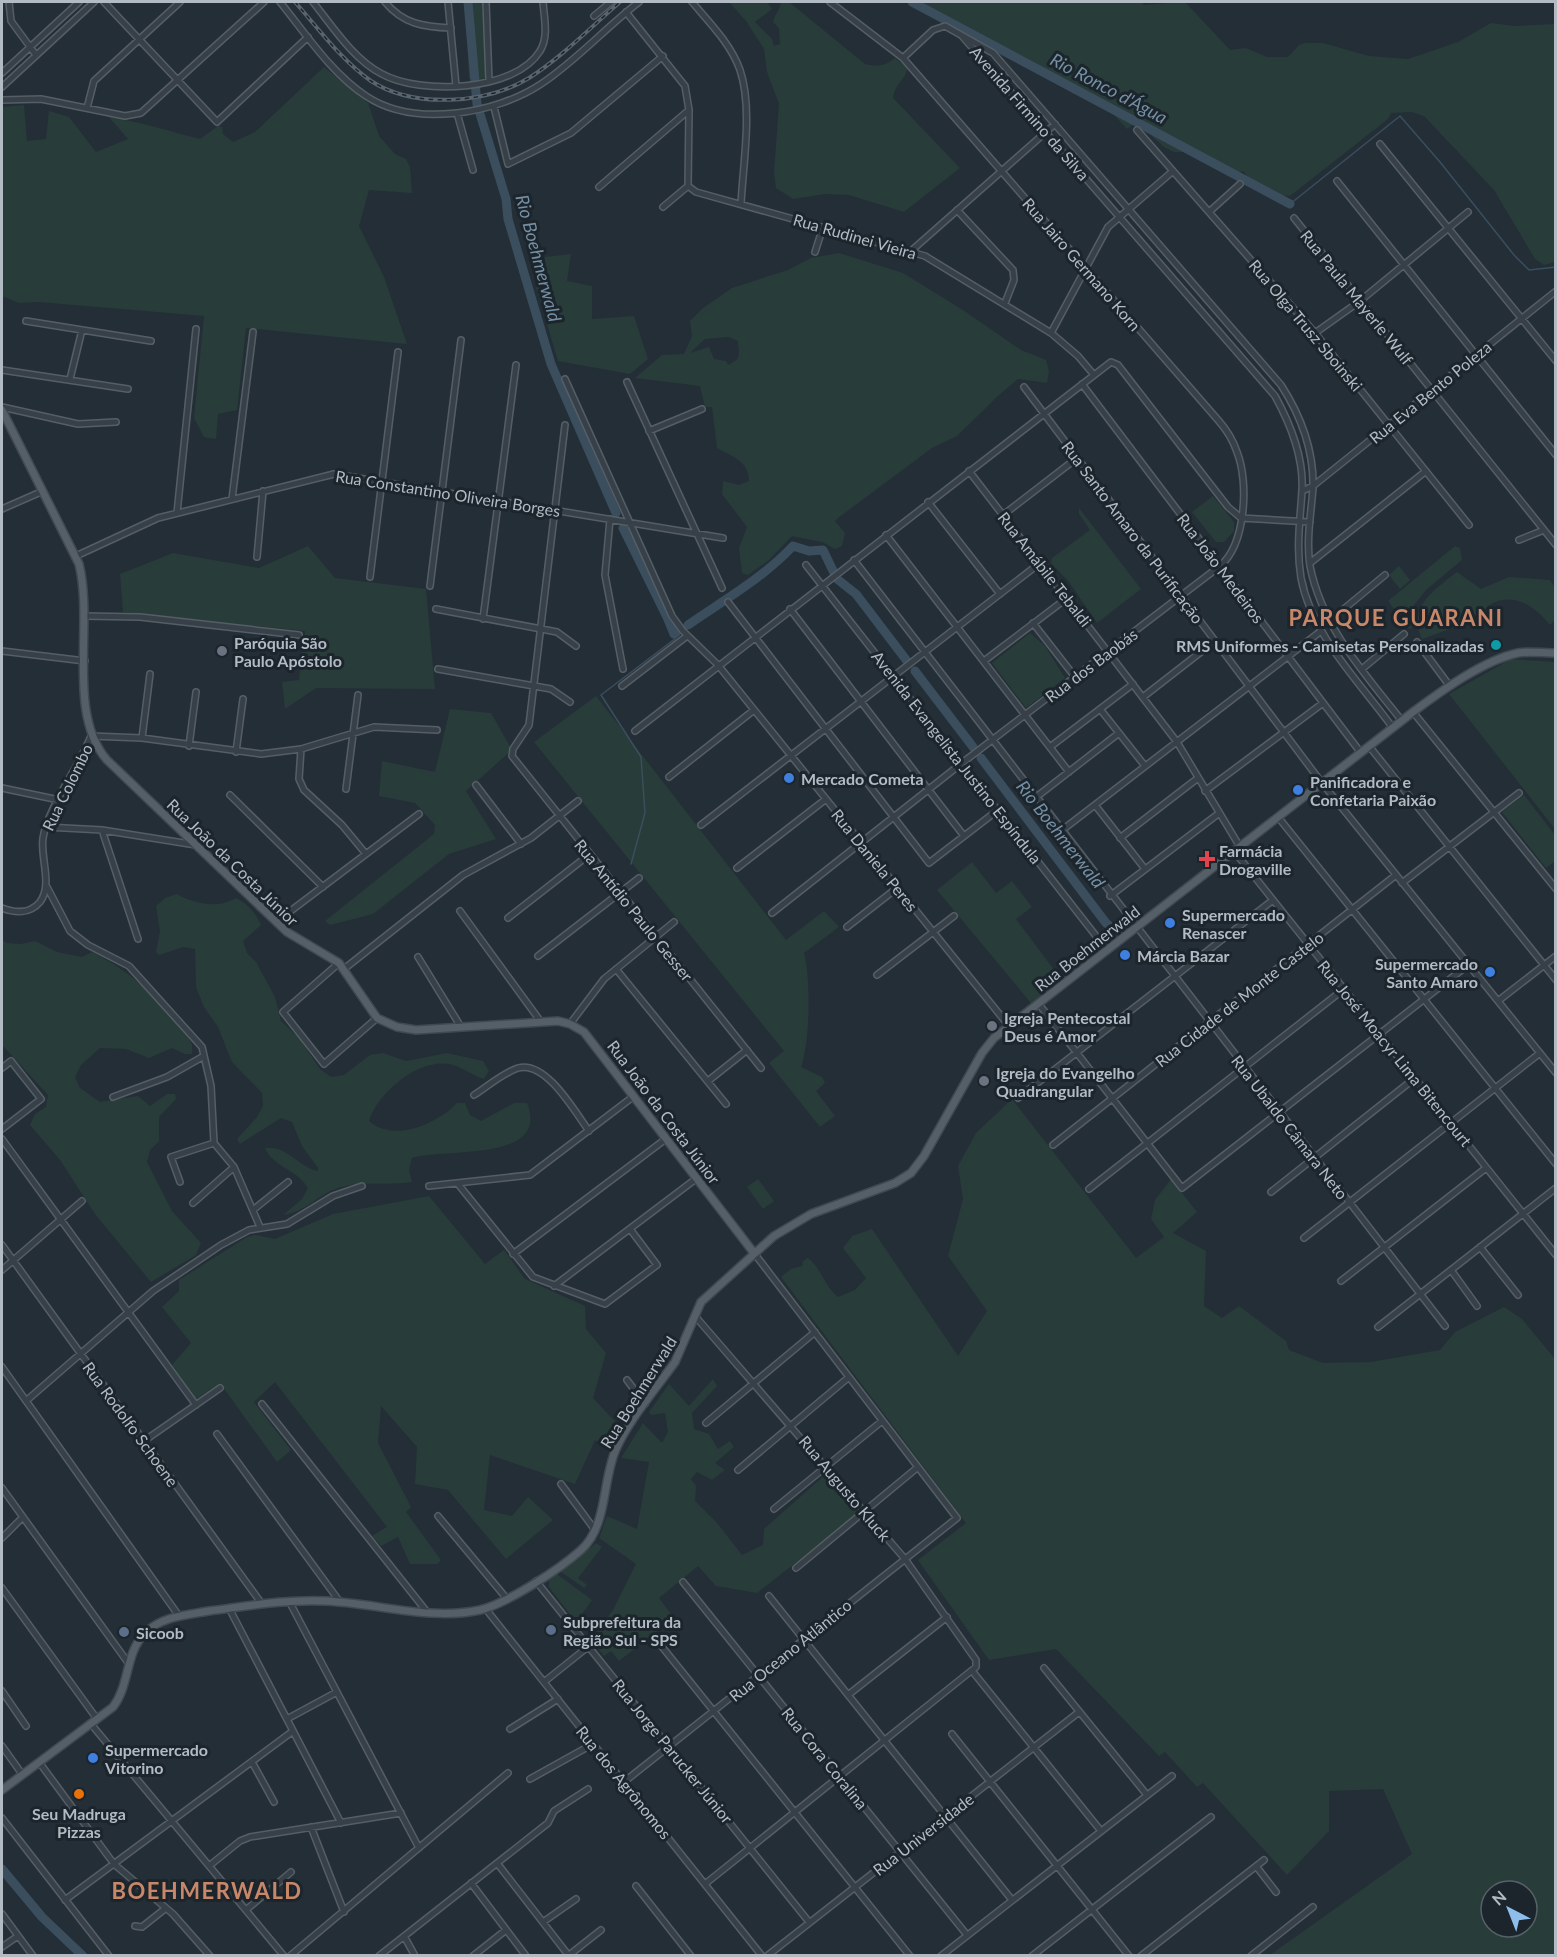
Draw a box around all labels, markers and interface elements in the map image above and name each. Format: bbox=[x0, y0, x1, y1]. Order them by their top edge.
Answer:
street label: Avenida Firmino da Silva bbox=[967, 42, 1093, 184]
water label: Rio Ronco d'Água bbox=[1047, 48, 1171, 128]
water label: Rio Boehmerwald bbox=[511, 192, 567, 324]
street label: Rua Jairo Germano Korn bbox=[1019, 194, 1145, 334]
street label: Rua Rudinei Vieira bbox=[791, 209, 919, 263]
street label: Rua Paula Mayerle Wulf bbox=[1297, 226, 1417, 368]
street label: Rua Olga Trusz Sboinski bbox=[1245, 255, 1367, 395]
street label: Rua Eva Bento Poleza bbox=[1365, 337, 1495, 447]
street label: Rua Santo Amaro da Purificação bbox=[1058, 437, 1208, 627]
street label: Rua Constantino Oliveira Borges bbox=[334, 466, 562, 520]
street label: Rua Amábile Tebaldi bbox=[994, 508, 1096, 630]
street label: Rua João Medeiros bbox=[1173, 509, 1269, 627]
district label: PARQUE GUARANI bbox=[1289, 604, 1503, 631]
street label: Rua dos Baobás bbox=[1041, 624, 1141, 706]
place label: Paróquia São Paulo Apóstolo bbox=[234, 633, 342, 670]
place label: RMS Uniformes - Camisetas Personalizadas bbox=[1176, 636, 1484, 655]
marker: RMS Uniformes - Camisetas Personalizadas bbox=[1489, 638, 1503, 652]
marker: Paróquia São Paulo Apóstolo bbox=[215, 644, 229, 658]
street label: Avenida Evangelista Justino Espíndula bbox=[868, 647, 1046, 867]
street label: Rua Colombo bbox=[38, 740, 96, 834]
place label: Mercado Cometa bbox=[801, 769, 924, 788]
marker: Mercado Cometa bbox=[782, 771, 796, 785]
place label: Panificadora e Confetaria Paixão bbox=[1310, 772, 1436, 809]
water label: Rio Boehmerwald bbox=[1012, 776, 1110, 893]
marker: Panificadora e Confetaria Paixão bbox=[1291, 783, 1305, 797]
street label: Rua João da Costa Júnior bbox=[164, 794, 303, 930]
street label: Rua Daniela Peres bbox=[828, 805, 922, 915]
street label: Rua Antídio Paulo Gesser bbox=[571, 835, 697, 985]
place label: Farmácia Drogaville bbox=[1219, 841, 1292, 878]
marker: Farmácia Drogaville bbox=[1200, 852, 1214, 866]
street label: Rua Boehmerwald bbox=[1031, 901, 1143, 995]
place label: Supermercado Renascer bbox=[1182, 905, 1285, 942]
marker: Supermercado Renascer bbox=[1163, 916, 1177, 930]
street label: Rua Cidade de Monte Castelo bbox=[1151, 927, 1327, 1071]
place label: Márcia Bazar bbox=[1137, 946, 1230, 965]
marker: Márcia Bazar bbox=[1118, 948, 1132, 962]
place label: Supermercado Santo Amaro bbox=[1375, 954, 1478, 991]
street label: Rua José Moacyr Lima Bitencourt bbox=[1314, 956, 1476, 1150]
marker: Supermercado Santo Amaro bbox=[1483, 965, 1497, 979]
place label: Igreja Pentecostal Deus é Amor bbox=[1004, 1008, 1131, 1045]
marker: Igreja Pentecostal Deus é Amor bbox=[985, 1019, 999, 1033]
street label: Rua João da Costa Júnior bbox=[604, 1036, 724, 1188]
street label: Rua Ubaldo Câmara Neto bbox=[1228, 1051, 1352, 1203]
place label: Igreja do Evangelho Quadrangular bbox=[996, 1063, 1135, 1100]
marker: Igreja do Evangelho Quadrangular bbox=[977, 1074, 991, 1088]
street label: Rua Boehmerwald bbox=[596, 1333, 680, 1451]
street label: Rua Rodolfo Schoene bbox=[79, 1358, 183, 1490]
street label: Rua Augusto Kluck bbox=[795, 1431, 895, 1545]
street label: Rua Oceano Atlântico bbox=[725, 1595, 855, 1705]
place label: Subprefeitura da Região Sul - SPS bbox=[563, 1612, 681, 1649]
place label: Sicoob bbox=[136, 1623, 184, 1642]
marker: Subprefeitura da Região Sul - SPS bbox=[544, 1623, 558, 1637]
marker: Sicoob bbox=[117, 1625, 131, 1639]
street label: Rua Jorge Parucker Júnior bbox=[609, 1675, 737, 1827]
street label: Rua Cora Coralina bbox=[778, 1703, 872, 1813]
street label: Rua dos Agrônomos bbox=[573, 1722, 676, 1842]
place label: Supermercado Vitorino bbox=[104, 1740, 208, 1777]
marker: Supermercado Vitorino bbox=[86, 1751, 100, 1765]
marker: Seu Madruga Pizzas bbox=[72, 1787, 86, 1801]
street label: Rua Universidade bbox=[869, 1789, 977, 1879]
place label: Seu Madruga Pizzas bbox=[32, 1804, 126, 1841]
district label: BOEHMERWALD bbox=[111, 1877, 303, 1904]
north arrow bbox=[1479, 1879, 1539, 1939]
text: N bbox=[1488, 1886, 1510, 1909]

